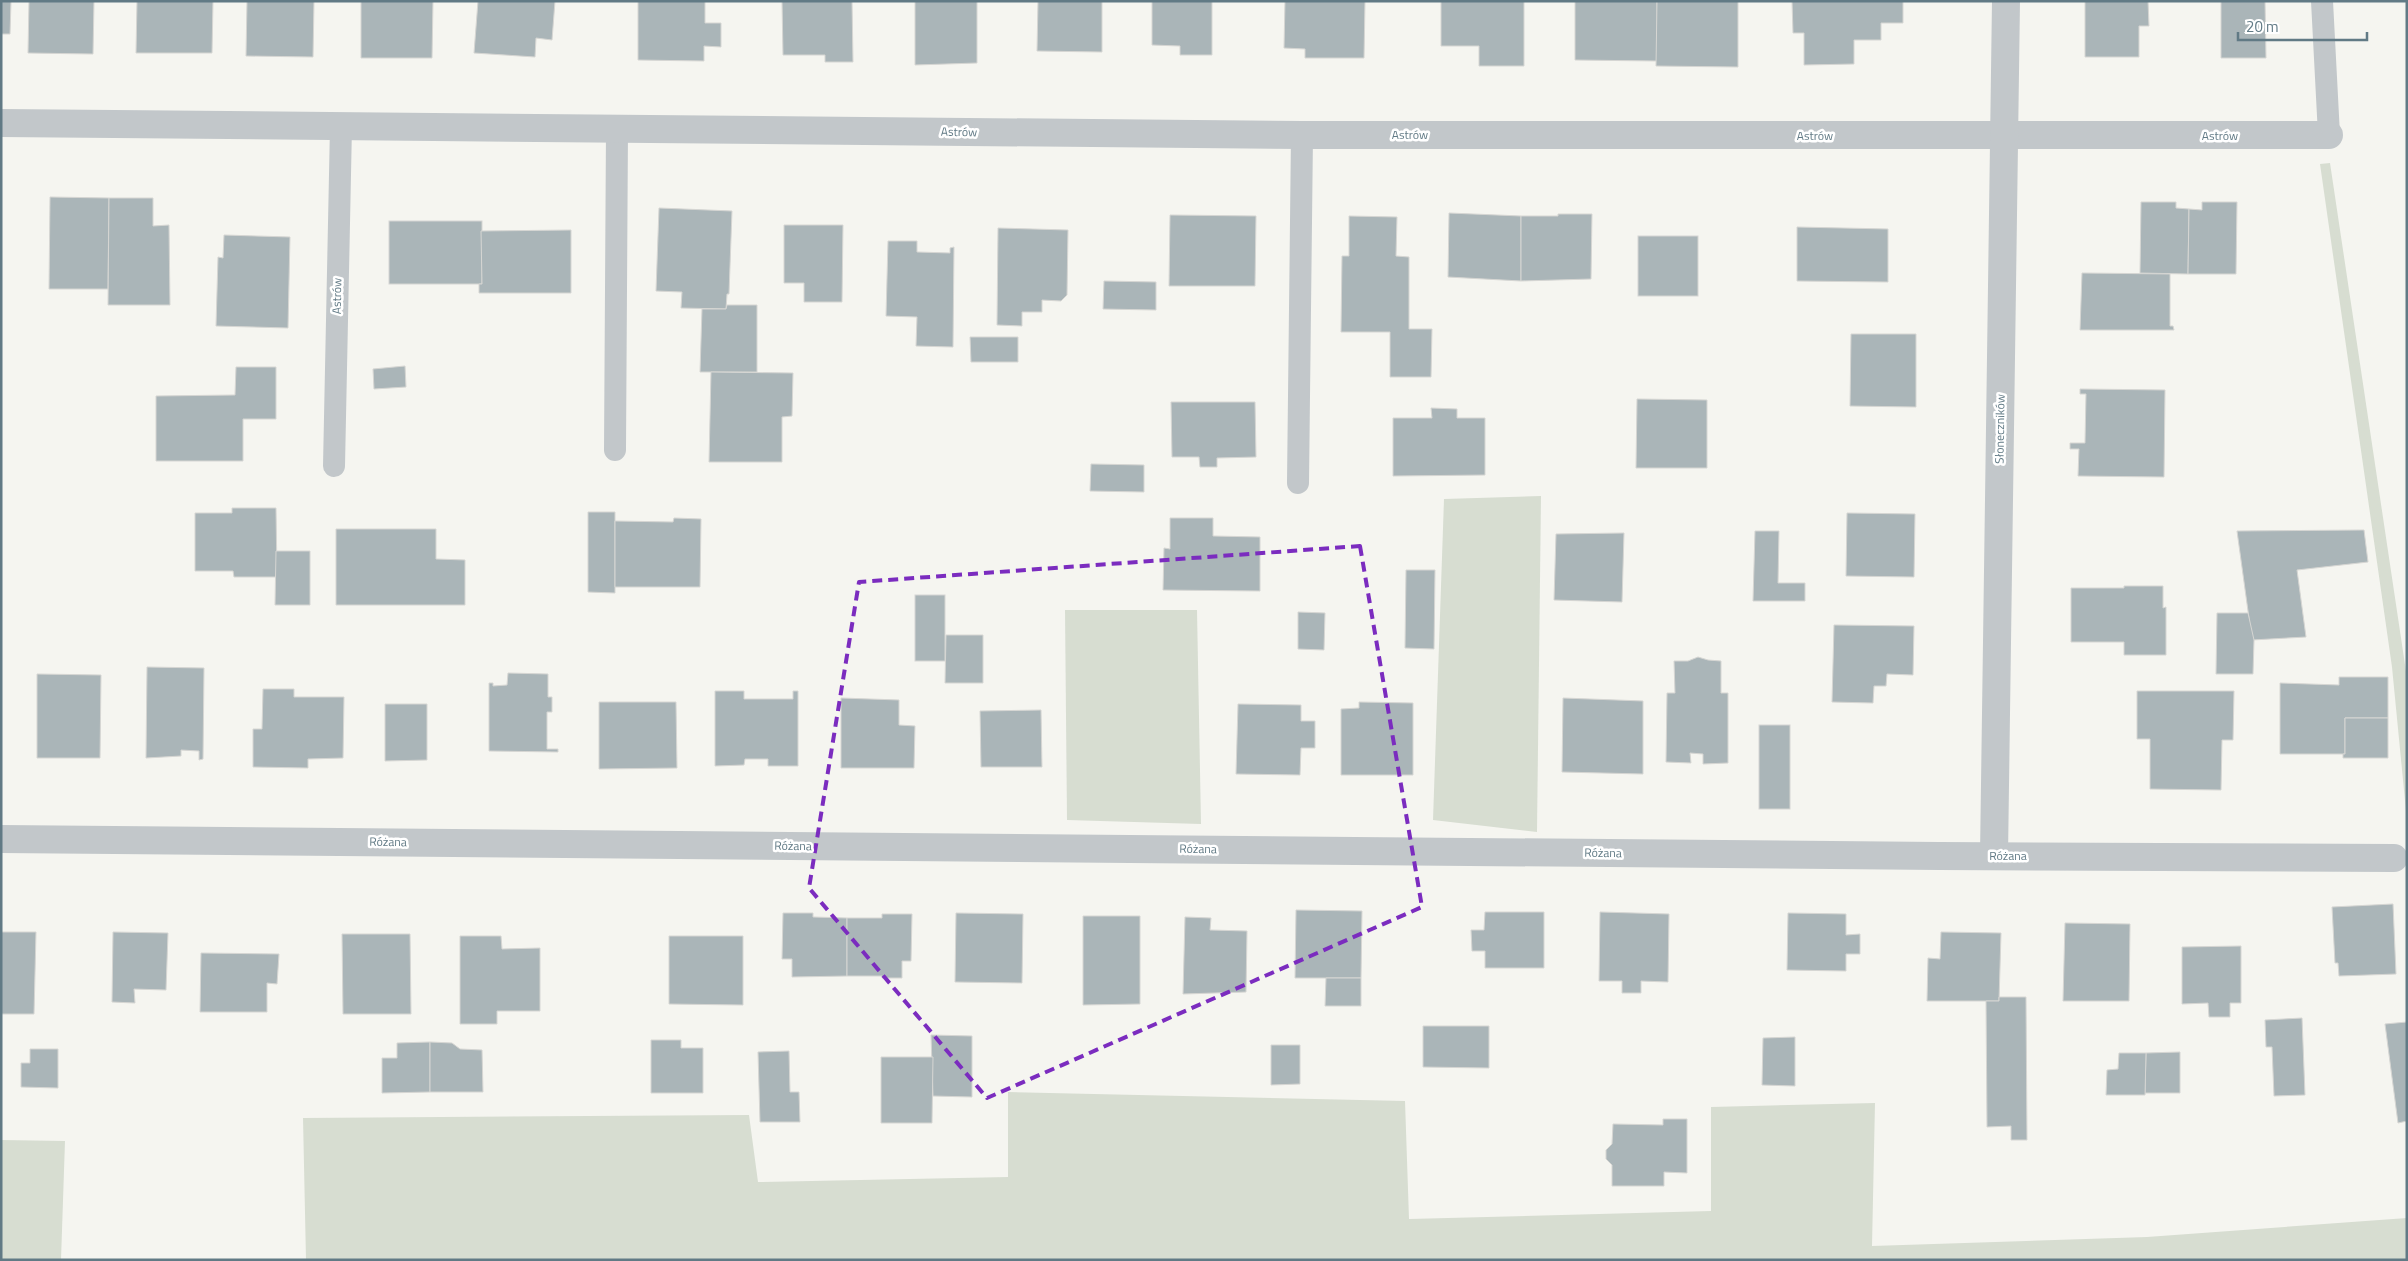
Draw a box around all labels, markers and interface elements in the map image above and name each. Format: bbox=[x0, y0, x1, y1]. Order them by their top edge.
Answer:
scale bar bbox=[2238, 10, 2367, 42]
text: 20 m bbox=[2246, 15, 2279, 38]
street label: Astrów bbox=[941, 122, 977, 141]
street label: Astrów bbox=[1392, 125, 1428, 144]
street label: Astrów bbox=[1797, 126, 1833, 145]
street label: Astrów bbox=[2202, 126, 2238, 145]
street label: Astrów bbox=[327, 278, 346, 314]
street label: Słoneczników bbox=[1989, 394, 2010, 464]
street label: Różana bbox=[369, 832, 407, 851]
street label: Różana bbox=[774, 836, 812, 855]
street label: Różana bbox=[1179, 839, 1217, 858]
street label: Różana bbox=[1584, 843, 1622, 862]
street label: Różana bbox=[1989, 846, 2027, 865]

